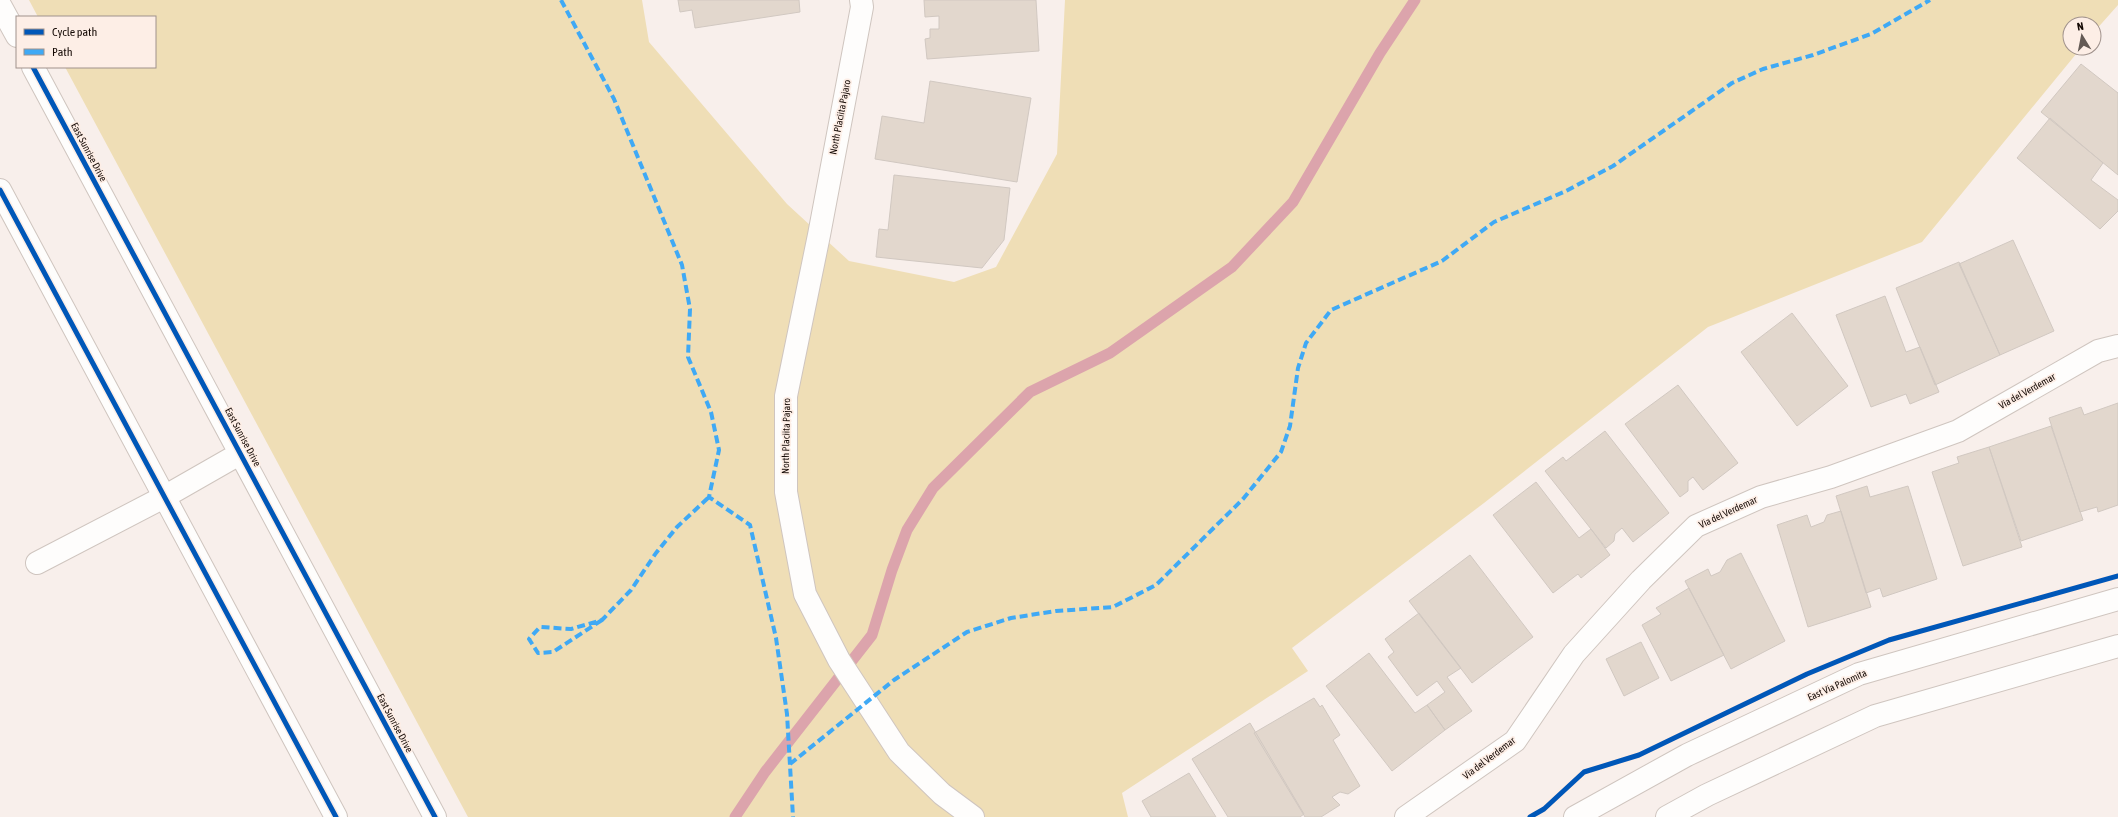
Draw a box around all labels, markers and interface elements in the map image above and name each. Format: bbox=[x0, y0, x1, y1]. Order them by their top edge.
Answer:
legend bbox=[16, 16, 156, 68]
north arrow bbox=[2062, 16, 2102, 56]
text: N bbox=[2076, 20, 2085, 33]
text: Cycle path bbox=[52, 25, 97, 39]
text: Path bbox=[52, 45, 73, 59]
street label: North Placiita Pajaro bbox=[827, 78, 853, 155]
street label: East Sunrise Drive bbox=[69, 121, 109, 184]
street label: Via del Verdemar bbox=[1997, 370, 2058, 411]
street label: North Placiita Pajaro bbox=[780, 398, 792, 474]
street label: East Sunrise Drive bbox=[223, 406, 263, 469]
street label: Via del Verdemar bbox=[1697, 493, 1760, 530]
street label: East Via Palomita bbox=[1806, 667, 1869, 703]
street label: East Sunrise Drive bbox=[375, 692, 415, 755]
street label: Via del Verdemar bbox=[1461, 734, 1518, 781]

